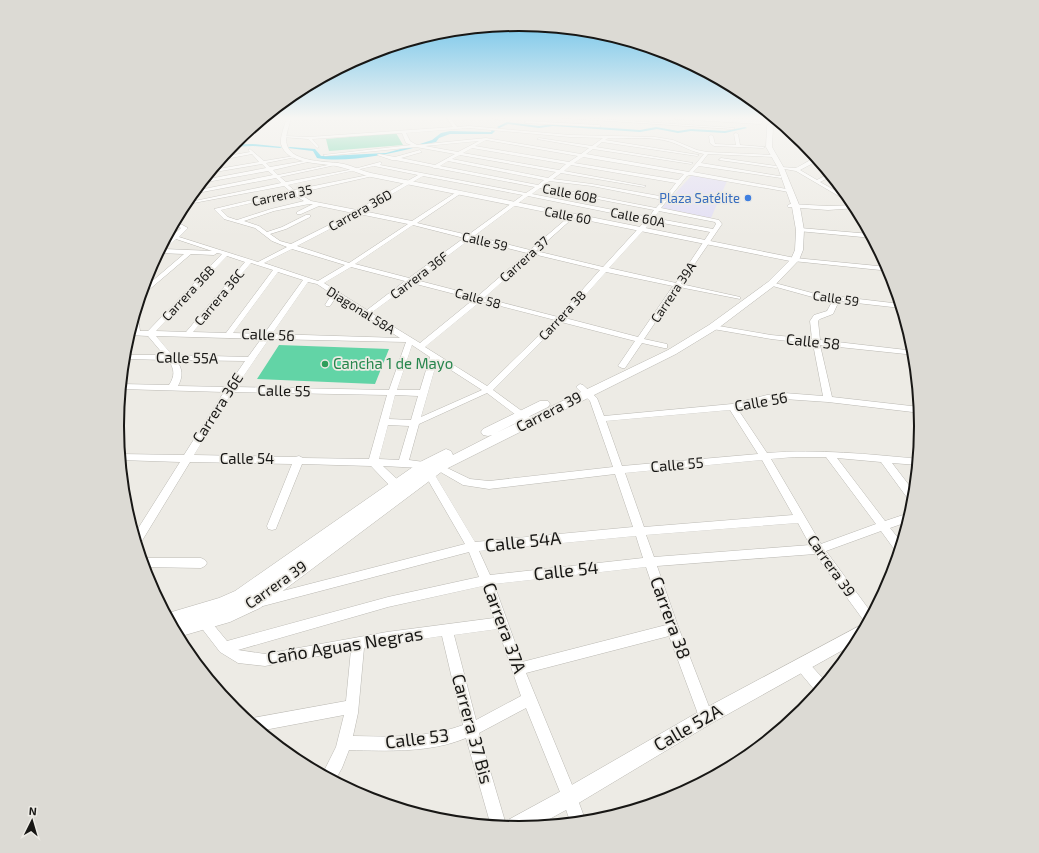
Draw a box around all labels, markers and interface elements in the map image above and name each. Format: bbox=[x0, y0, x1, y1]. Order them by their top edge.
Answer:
street label: Calle 60B bbox=[541, 180, 599, 206]
street label: Carrera 35 bbox=[250, 181, 314, 209]
street label: Carrera 36D bbox=[325, 186, 395, 234]
place label: Plaza Satélite bbox=[659, 190, 740, 206]
marker: Plaza Satélite bbox=[743, 193, 753, 203]
street label: Calle 60 bbox=[543, 203, 593, 227]
street label: Calle 60A bbox=[609, 204, 667, 230]
street label: Calle 59 bbox=[461, 228, 509, 254]
street label: Carrera 37 bbox=[496, 232, 552, 285]
street label: Carrera 36F bbox=[387, 248, 451, 302]
street label: Carrera 39A bbox=[647, 259, 699, 325]
street label: Carrera 36B bbox=[158, 262, 218, 324]
street label: Carrera 36C bbox=[191, 265, 247, 329]
street label: Diagonal 58A bbox=[324, 283, 398, 337]
street label: Calle 58 bbox=[453, 284, 503, 312]
street label: Carrera 38 bbox=[535, 287, 589, 343]
street label: Calle 59 bbox=[812, 287, 860, 309]
street label: Calle 56 bbox=[241, 324, 295, 344]
street label: Calle 58 bbox=[785, 329, 841, 353]
street label: Calle 55A bbox=[156, 347, 219, 367]
place label: Cancha 1 de Mayo bbox=[333, 354, 453, 372]
marker: Cancha 1 de Mayo bbox=[320, 359, 330, 369]
street label: Carrera 36E bbox=[188, 369, 246, 446]
street label: Calle 55 bbox=[257, 381, 311, 399]
street label: Carrera 39 bbox=[513, 387, 584, 435]
street label: Calle 56 bbox=[733, 387, 789, 415]
street label: Calle 54 bbox=[220, 449, 274, 467]
street label: Calle 55 bbox=[650, 453, 704, 475]
street label: Calle 54A bbox=[484, 526, 563, 556]
street label: Carrera 39 bbox=[804, 531, 860, 600]
street label: Carrera 39 bbox=[241, 556, 310, 612]
street label: Calle 54 bbox=[532, 556, 599, 584]
street label: Carrera 38 bbox=[646, 573, 696, 662]
street label: Carrera 37A bbox=[478, 579, 532, 677]
street label: Caño Aguas Negras bbox=[265, 622, 424, 668]
street label: Carrera 37 Bis bbox=[448, 671, 498, 786]
street label: Calle 52A bbox=[649, 698, 726, 756]
street label: Calle 53 bbox=[384, 723, 450, 753]
north arrow bbox=[12, 801, 52, 841]
text: N bbox=[28, 804, 37, 817]

